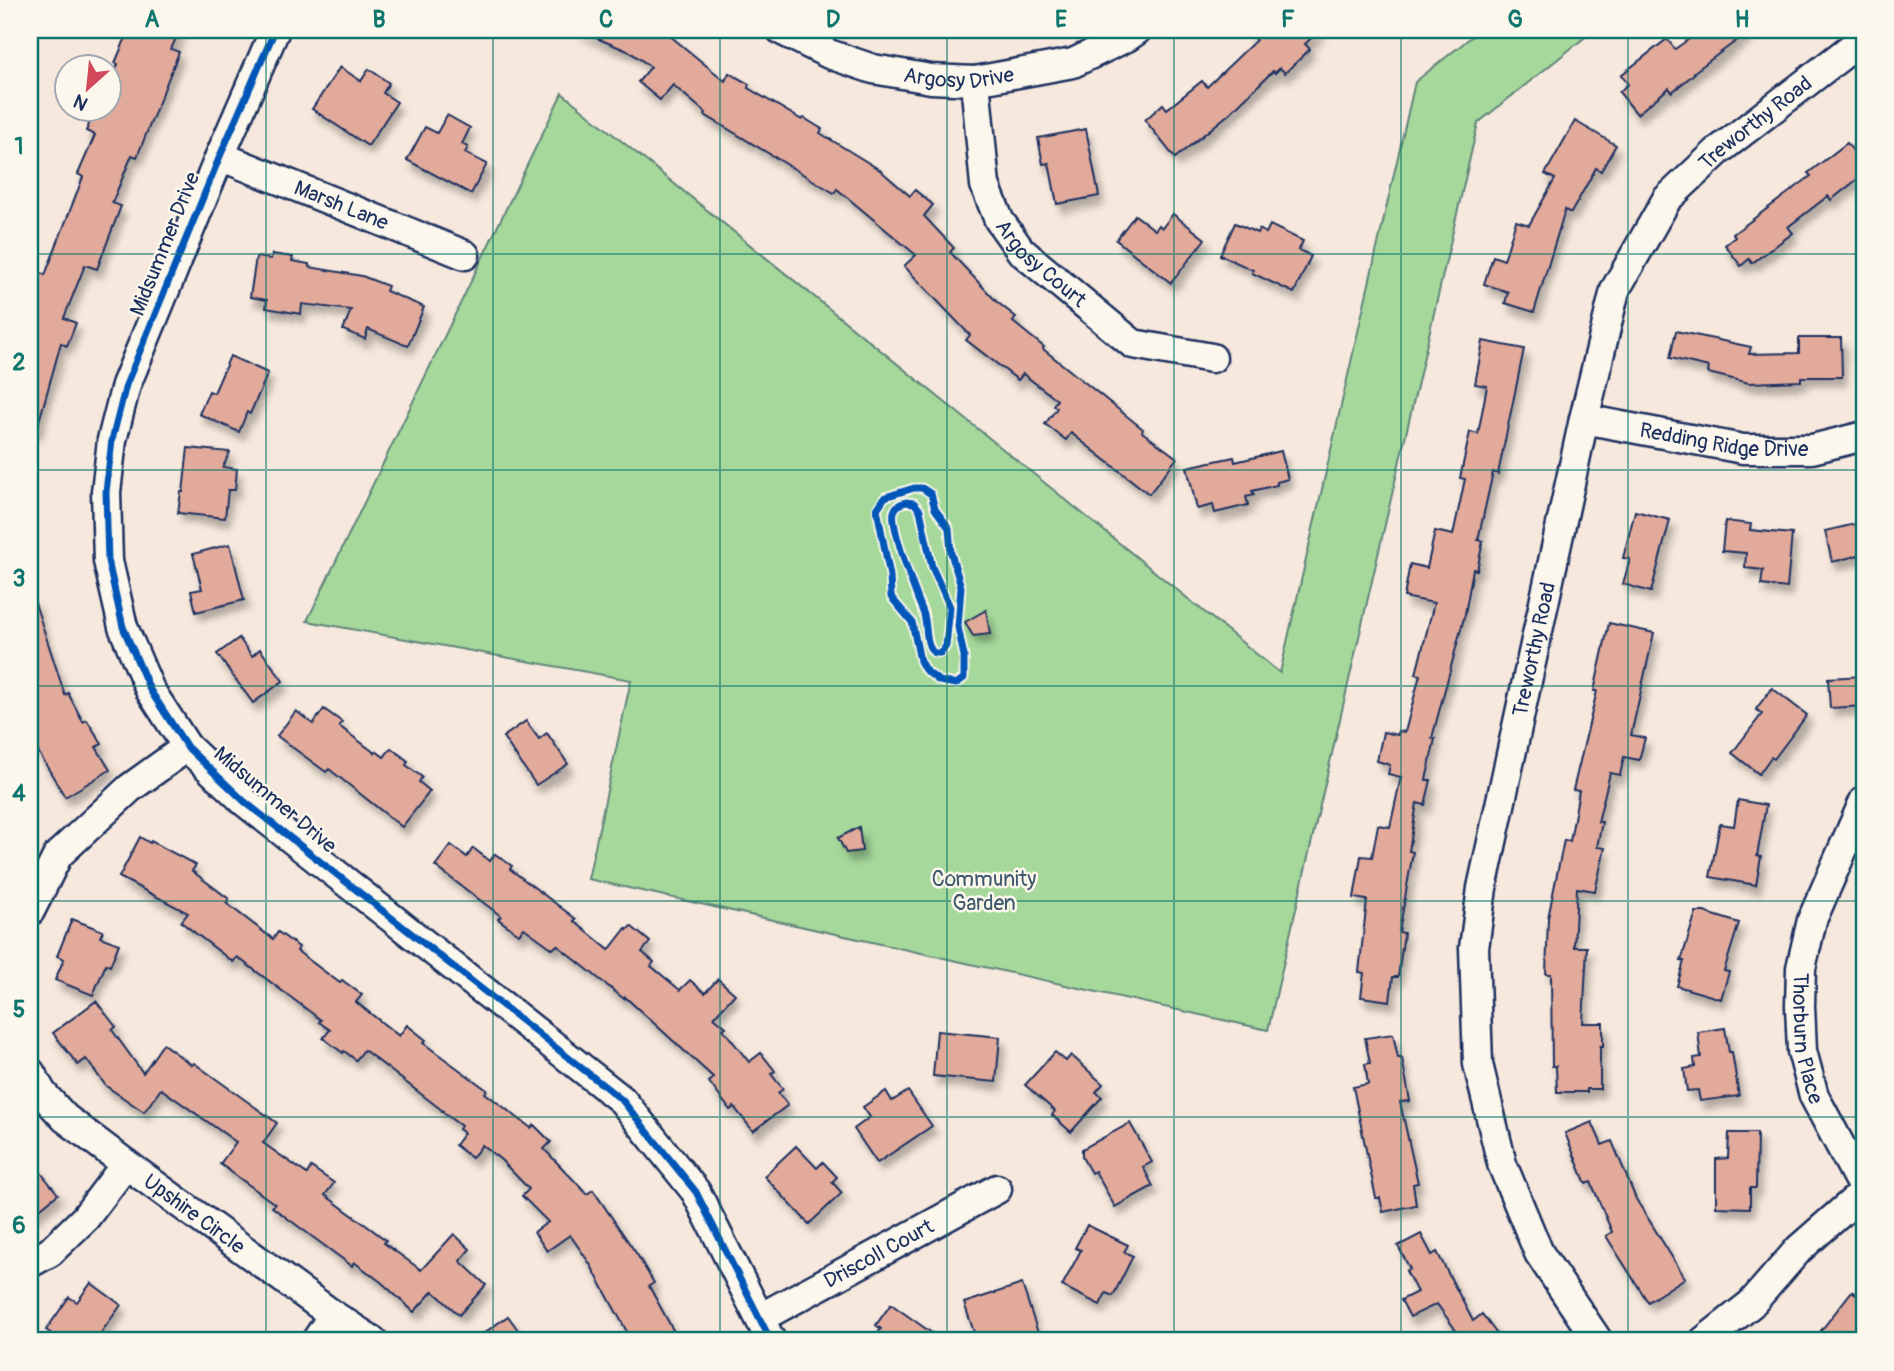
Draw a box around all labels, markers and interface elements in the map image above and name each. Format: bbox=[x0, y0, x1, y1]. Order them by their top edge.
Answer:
text: A bbox=[145, 5, 160, 34]
text: B bbox=[372, 5, 386, 34]
text: C bbox=[599, 5, 613, 34]
text: D bbox=[826, 5, 840, 34]
text: E bbox=[1055, 5, 1067, 34]
text: F bbox=[1281, 5, 1295, 34]
text: G bbox=[1507, 5, 1523, 34]
text: H bbox=[1735, 5, 1749, 34]
north arrow bbox=[52, 52, 122, 122]
street label: Argosy Drive bbox=[902, 61, 1017, 95]
street label: Treworthy Road bbox=[1693, 70, 1817, 176]
text: N bbox=[69, 89, 92, 116]
text: 1 bbox=[15, 132, 24, 161]
street label: Midsummer Drive bbox=[124, 168, 206, 320]
street label: Marsh Lane bbox=[290, 174, 393, 236]
street label: Argosy Court bbox=[989, 214, 1092, 314]
text: 2 bbox=[13, 348, 26, 377]
street label: Redding Ridge Drive bbox=[1637, 416, 1809, 463]
text: 3 bbox=[13, 564, 25, 593]
street label: Treworthy Road bbox=[1506, 580, 1562, 719]
street label: Midsummer Drive bbox=[208, 741, 343, 860]
text: 4 bbox=[12, 779, 26, 808]
park label: Community Garden bbox=[932, 866, 1036, 917]
street label: Thorburn Place bbox=[1786, 972, 1830, 1110]
text: 5 bbox=[13, 995, 25, 1024]
street label: Upshire Circle bbox=[138, 1168, 251, 1260]
text: 6 bbox=[12, 1211, 26, 1240]
street label: Driscoll Court bbox=[819, 1212, 939, 1294]

